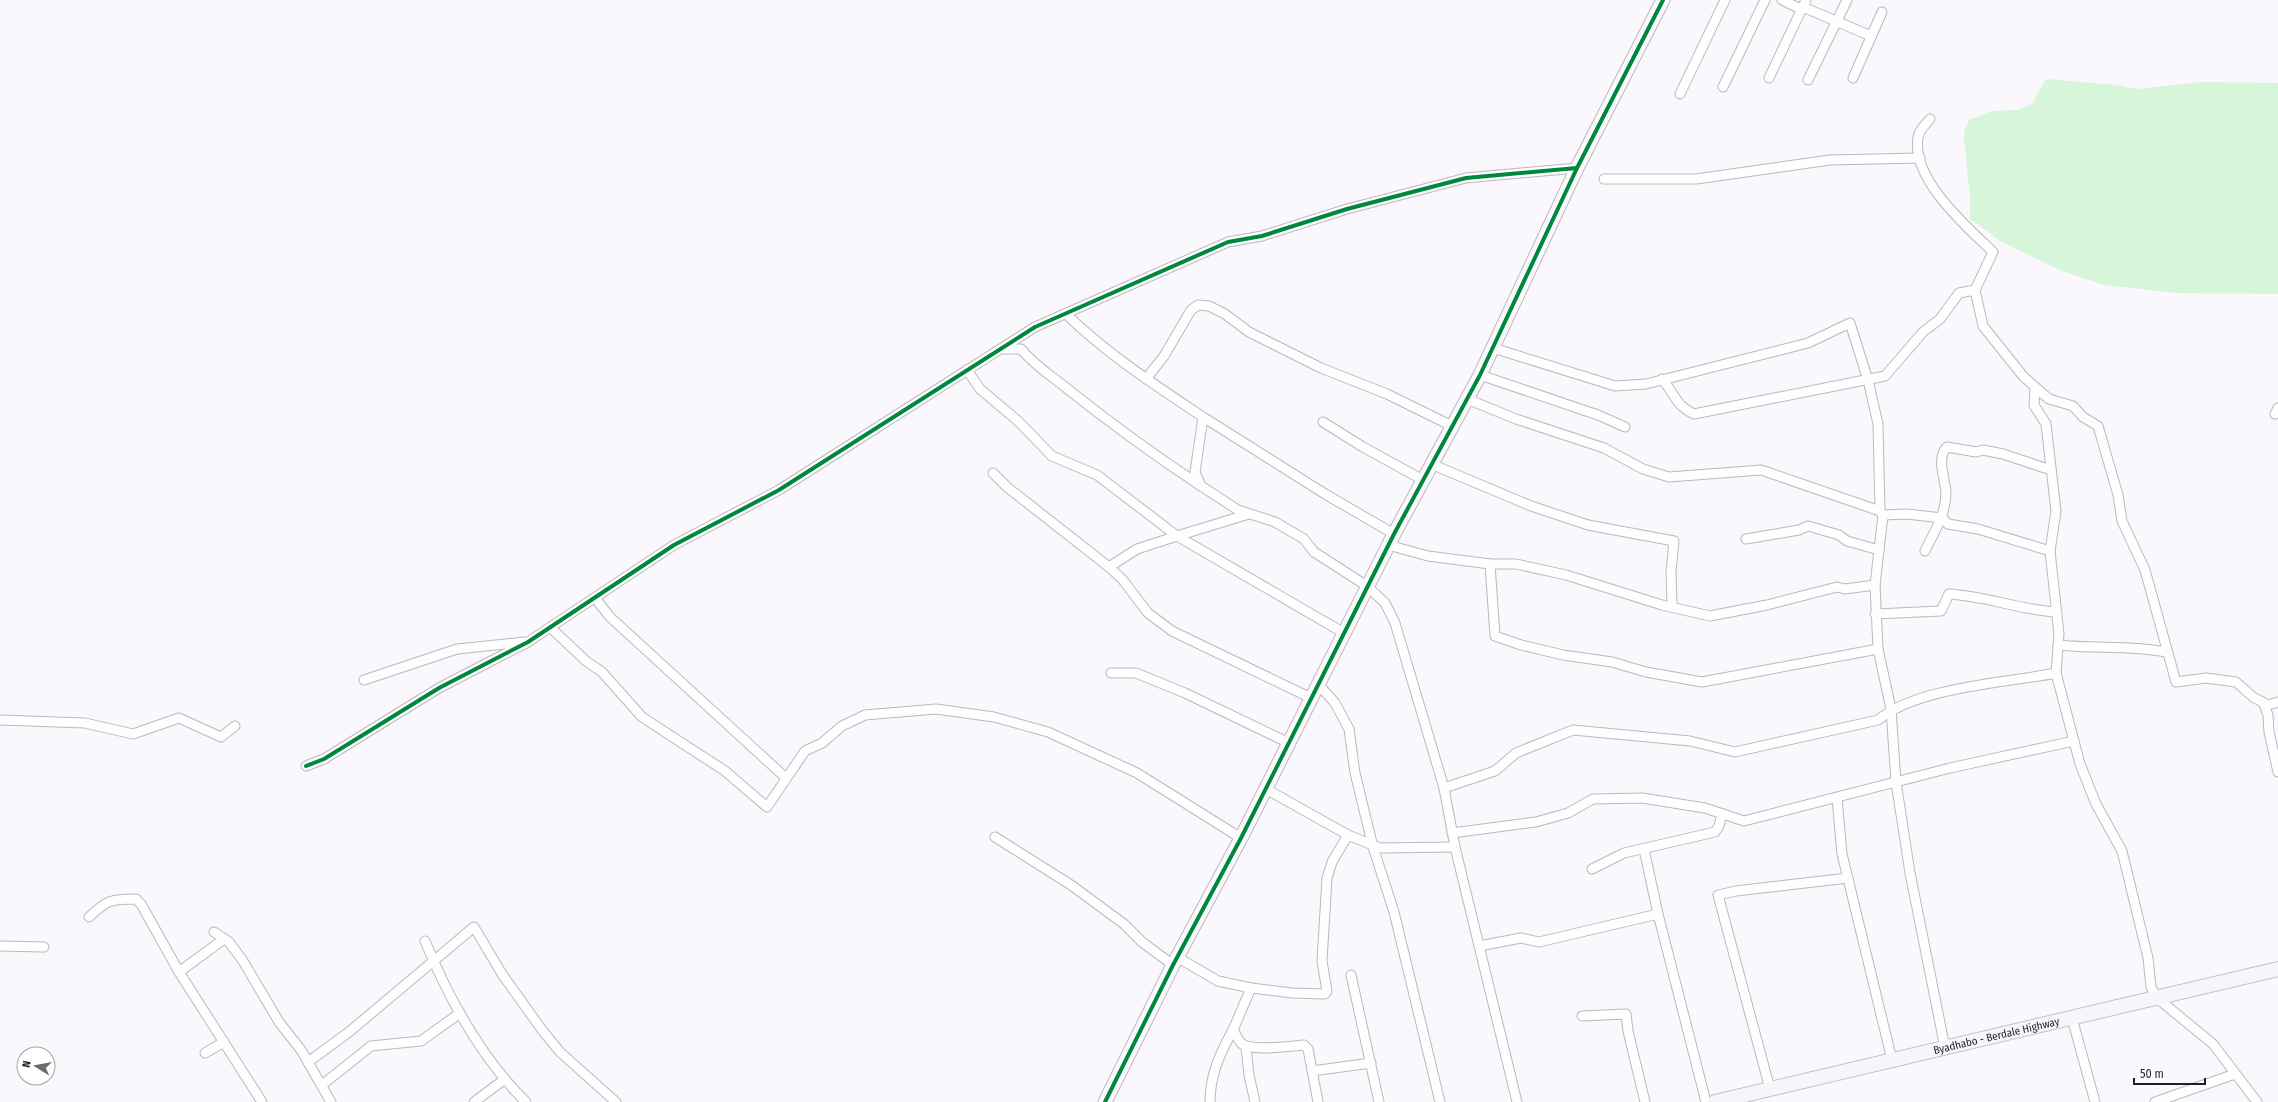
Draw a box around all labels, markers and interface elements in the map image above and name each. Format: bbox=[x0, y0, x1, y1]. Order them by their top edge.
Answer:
street label: Byadhabo - Berdale Highway bbox=[1932, 1014, 2061, 1057]
north arrow bbox=[16, 1046, 56, 1086]
text: N bbox=[20, 1060, 34, 1069]
scale bar bbox=[2134, 1060, 2205, 1086]
text: 50 m bbox=[2140, 1067, 2164, 1081]

